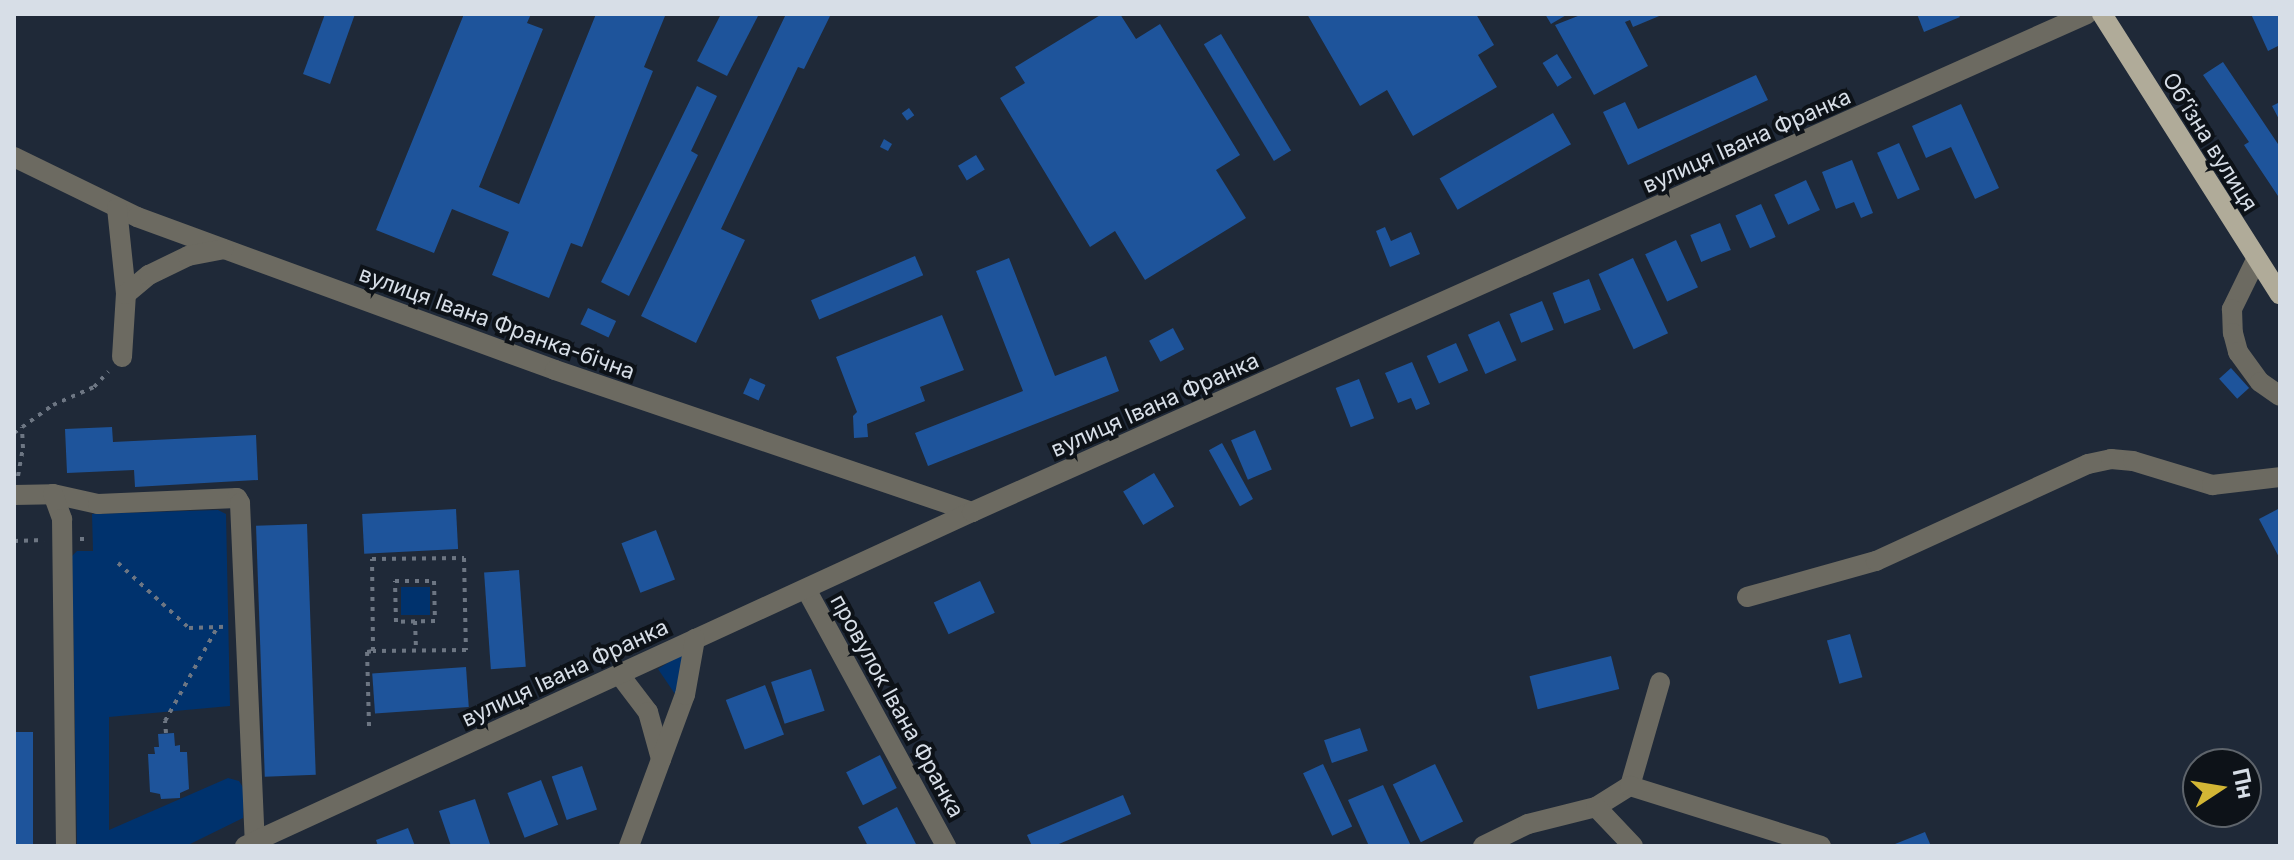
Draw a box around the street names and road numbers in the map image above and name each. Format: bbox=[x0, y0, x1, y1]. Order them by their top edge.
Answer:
street label: Обʼїзна вулиця bbox=[2157, 68, 2263, 216]
street label: вулиця Івана Франка bbox=[1639, 83, 1855, 199]
street label: вулиця Івана Франка-бічна bbox=[356, 261, 638, 385]
street label: вулиця Івана Франка bbox=[1047, 347, 1263, 463]
street label: провулок Івана Франка bbox=[825, 590, 969, 822]
street label: вулиця Івана Франка bbox=[458, 614, 672, 732]

